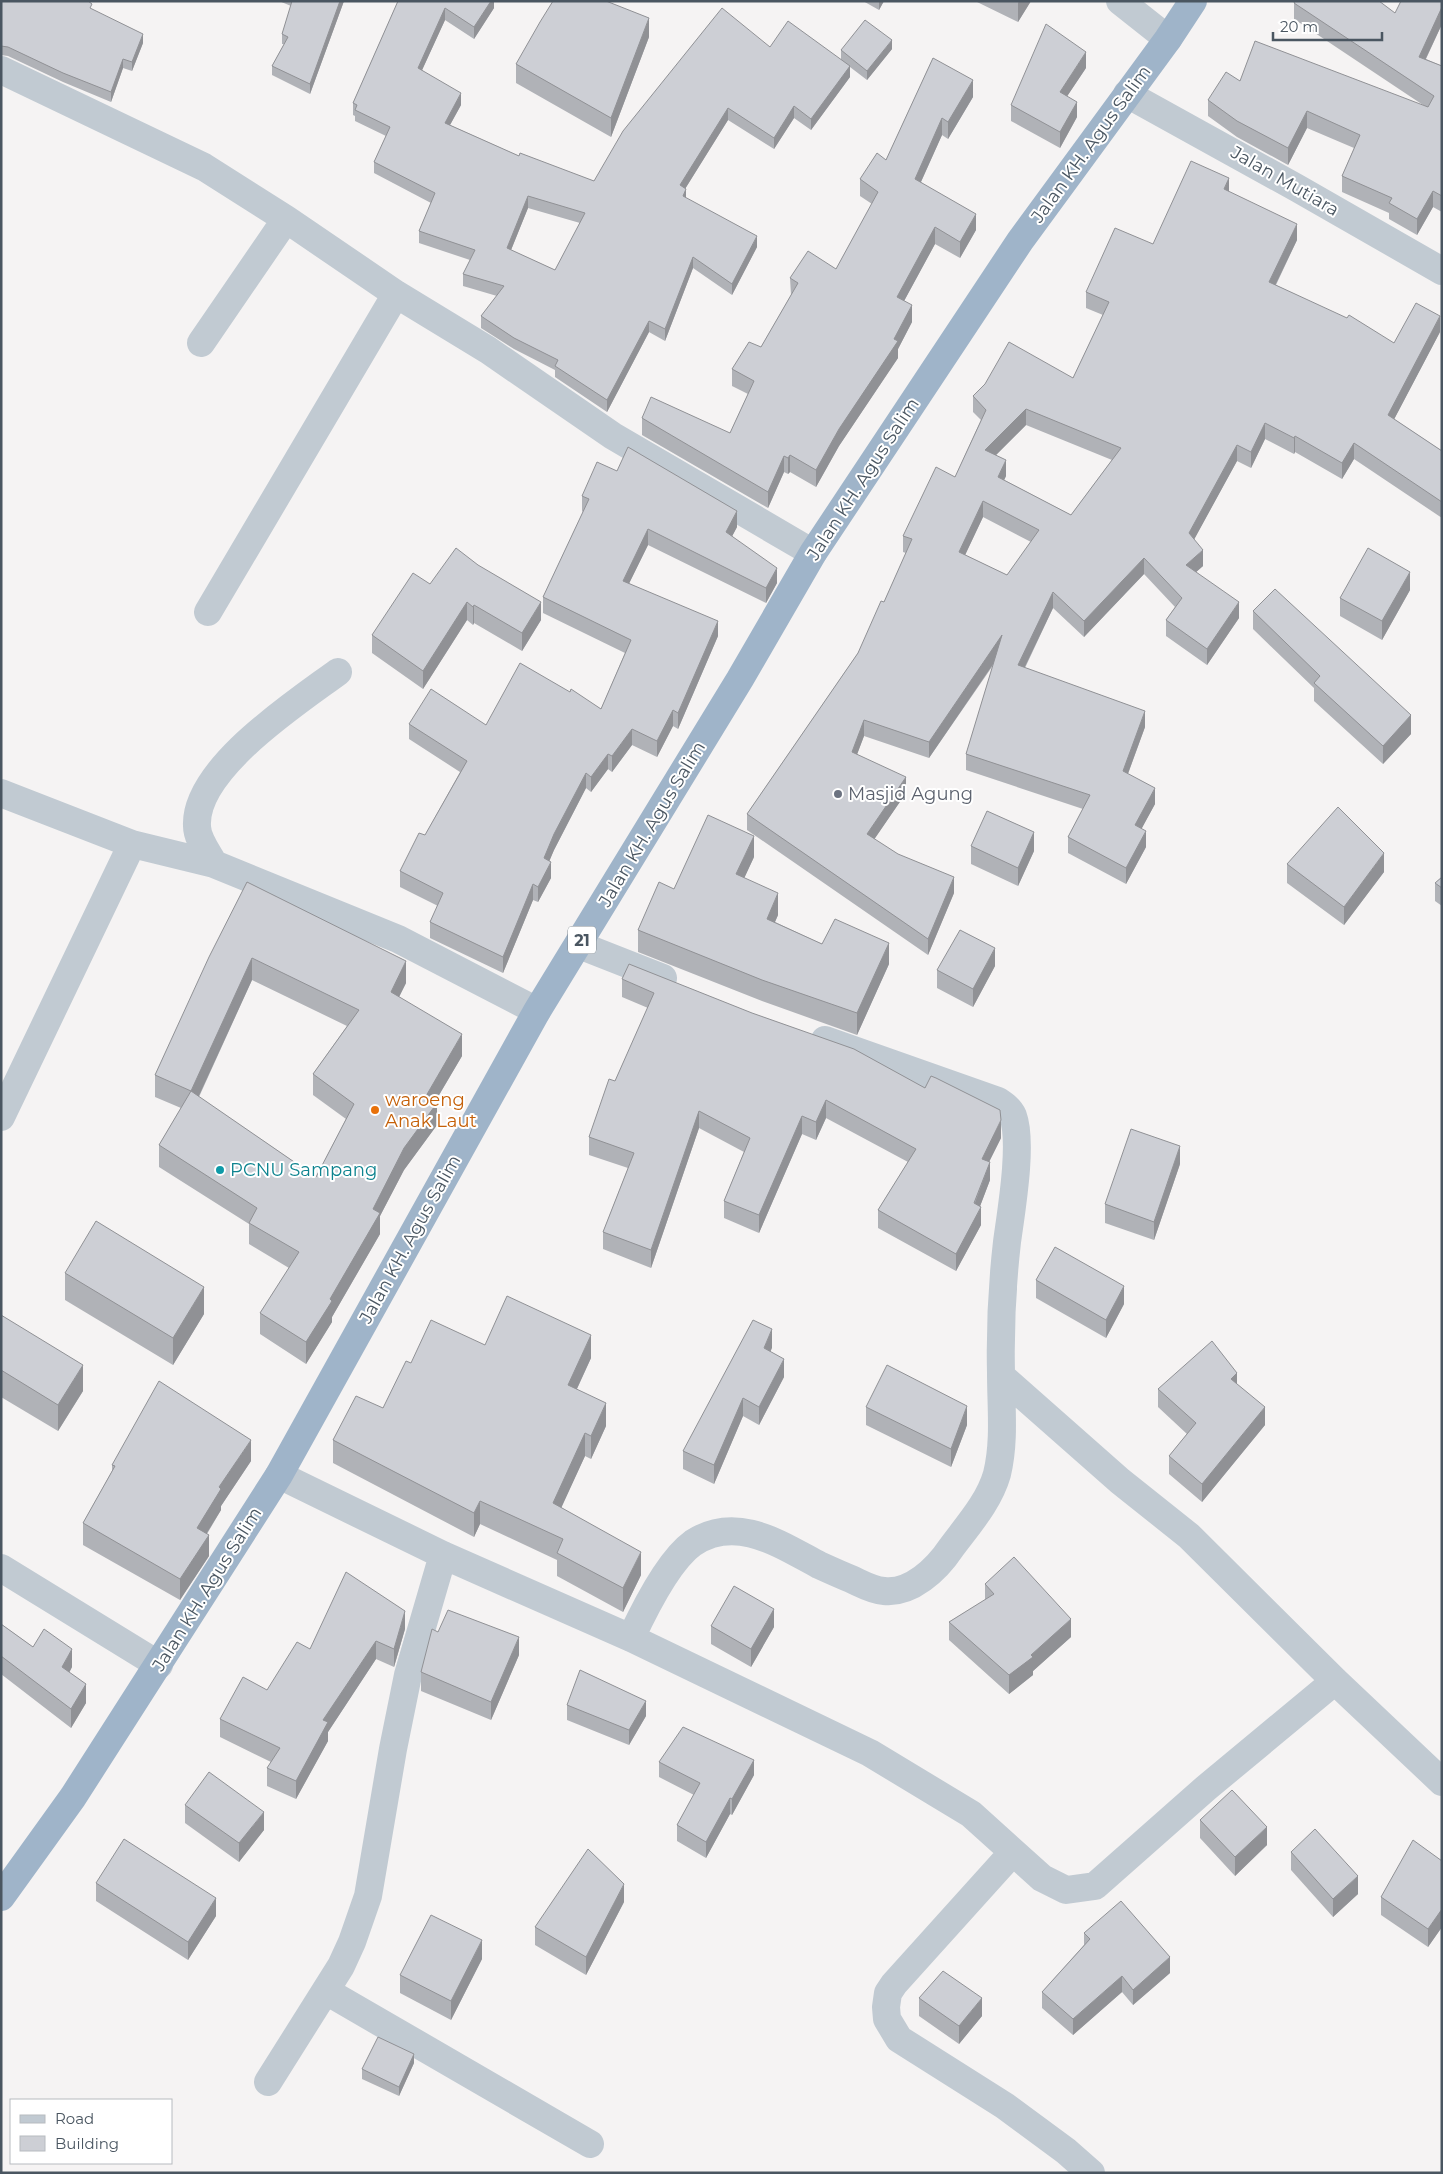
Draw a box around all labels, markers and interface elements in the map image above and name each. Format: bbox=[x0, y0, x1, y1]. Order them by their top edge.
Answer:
scale bar bbox=[1273, 10, 1382, 42]
text: 20 m bbox=[1280, 17, 1318, 36]
street label: Jalan KH. Agus Salim bbox=[1026, 61, 1155, 228]
street label: Jalan Mutiara bbox=[1226, 141, 1343, 221]
street label: Jalan KH. Agus Salim bbox=[802, 394, 924, 565]
street label: Jalan KH. Agus Salim bbox=[593, 737, 710, 912]
place label: Masjid Agung bbox=[848, 783, 973, 805]
marker: Masjid Agung bbox=[832, 788, 844, 800]
road number: 21 bbox=[568, 926, 596, 954]
place label: waroeng Anak Laut bbox=[385, 1089, 477, 1132]
marker: waroeng Anak Laut bbox=[369, 1104, 381, 1116]
street label: Jalan KH. Agus Salim bbox=[354, 1151, 465, 1328]
place label: PCNU Sampang bbox=[230, 1159, 377, 1181]
marker: PCNU Sampang bbox=[214, 1164, 226, 1176]
street label: Jalan KH. Agus Salim bbox=[147, 1503, 266, 1676]
legend bbox=[10, 2099, 172, 2164]
text: Road bbox=[55, 2109, 94, 2128]
text: Building bbox=[55, 2134, 119, 2153]

